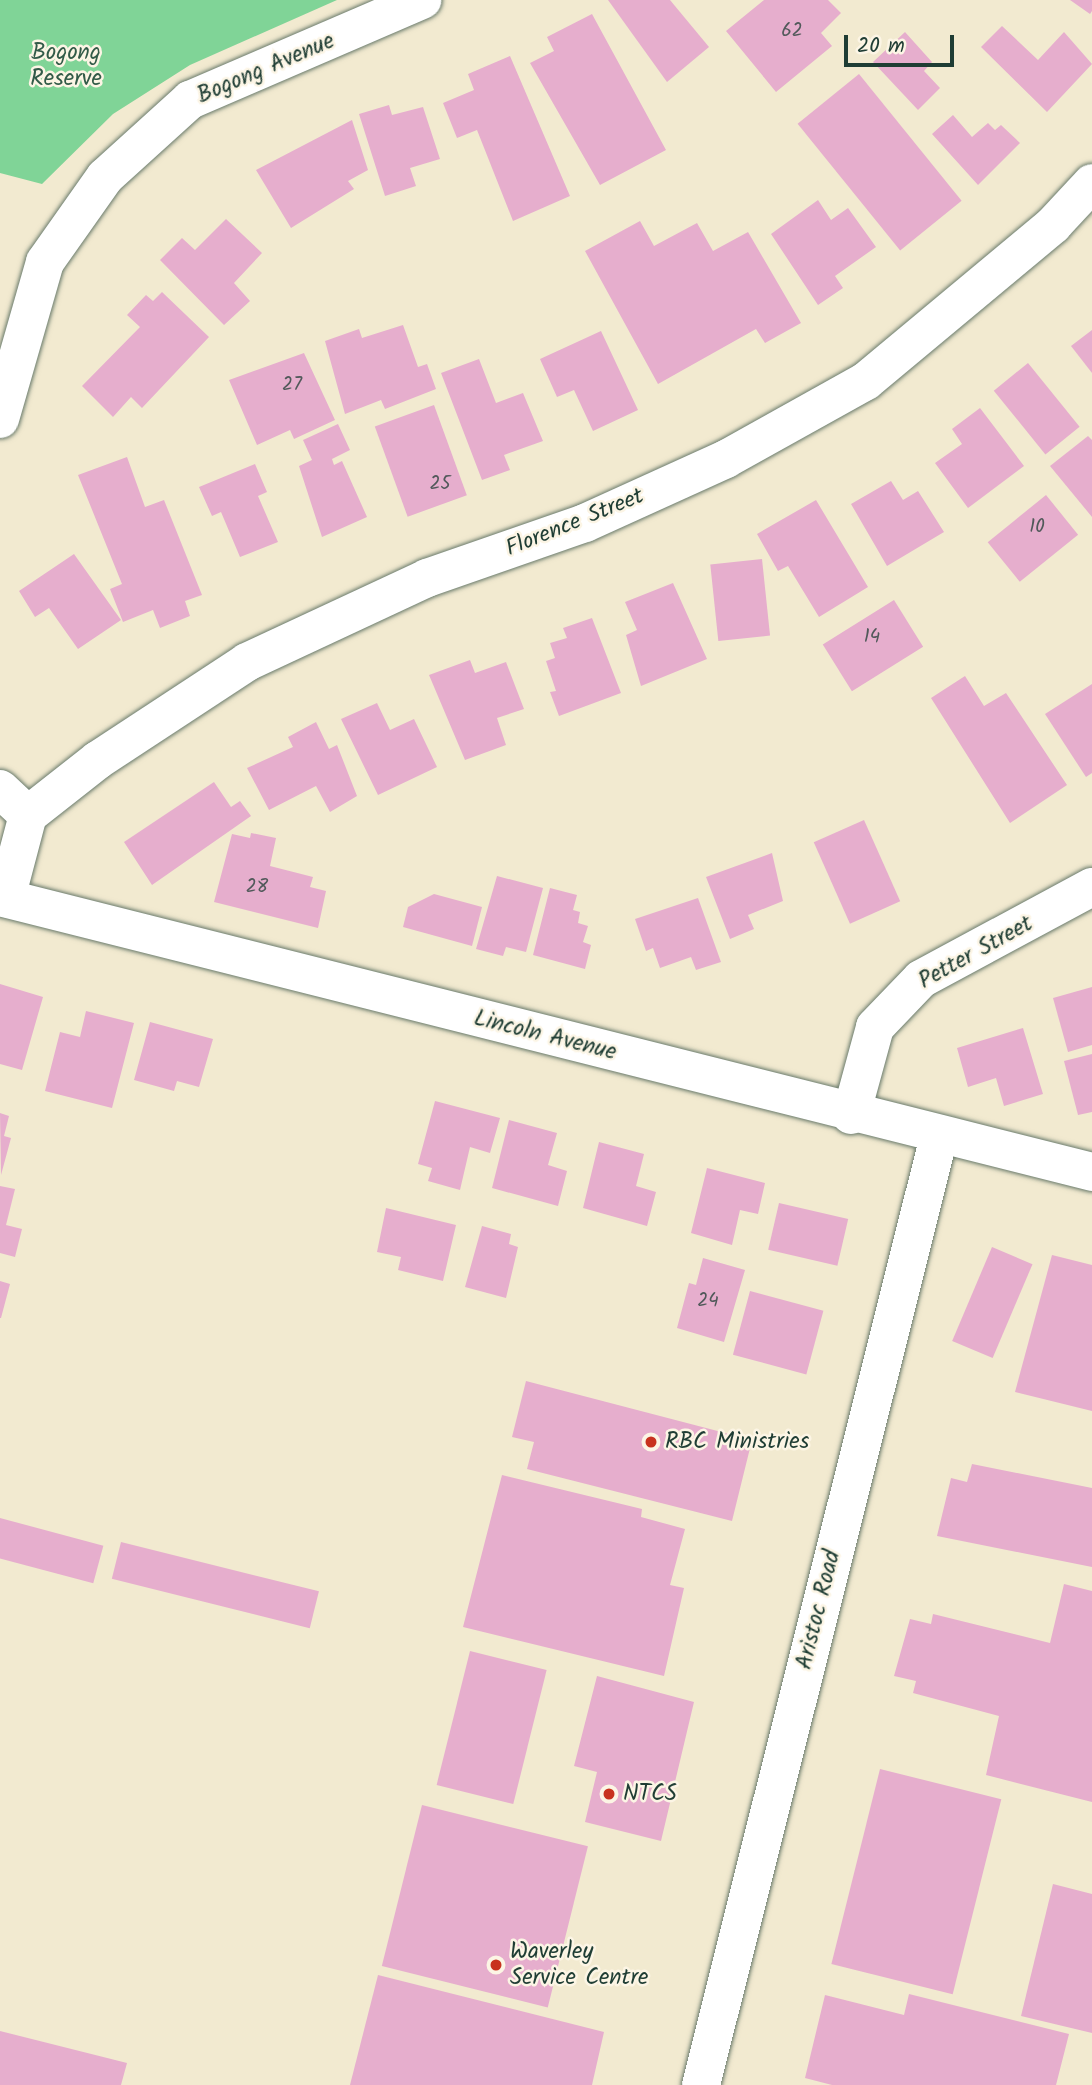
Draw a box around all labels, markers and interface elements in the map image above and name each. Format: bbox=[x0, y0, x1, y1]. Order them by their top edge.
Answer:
house number: 62 bbox=[781, 21, 803, 43]
scale bar bbox=[847, 21, 957, 65]
street label: Bogong Avenue bbox=[193, 28, 339, 110]
text: 20 m bbox=[857, 30, 905, 63]
park label: Bogong Reserve bbox=[30, 39, 102, 93]
house number: 27 bbox=[282, 375, 302, 397]
house number: 25 bbox=[429, 474, 451, 496]
street label: Florence Street bbox=[502, 483, 648, 563]
house number: 10 bbox=[1029, 517, 1045, 539]
house number: 14 bbox=[864, 627, 880, 649]
house number: 28 bbox=[246, 877, 268, 899]
street label: Petter Street bbox=[914, 910, 1038, 996]
street label: Lincoln Avenue bbox=[471, 1005, 619, 1067]
house number: 24 bbox=[697, 1291, 719, 1313]
place label: RBC Ministries bbox=[665, 1428, 809, 1456]
marker: RBC Ministries bbox=[643, 1434, 659, 1450]
street label: Aristoc Road bbox=[791, 1548, 847, 1672]
place label: NTCS bbox=[623, 1780, 677, 1808]
marker: NTCS bbox=[601, 1786, 617, 1802]
place label: Waverley Service Centre bbox=[510, 1938, 648, 1992]
marker: Waverley Service Centre bbox=[488, 1957, 504, 1973]

